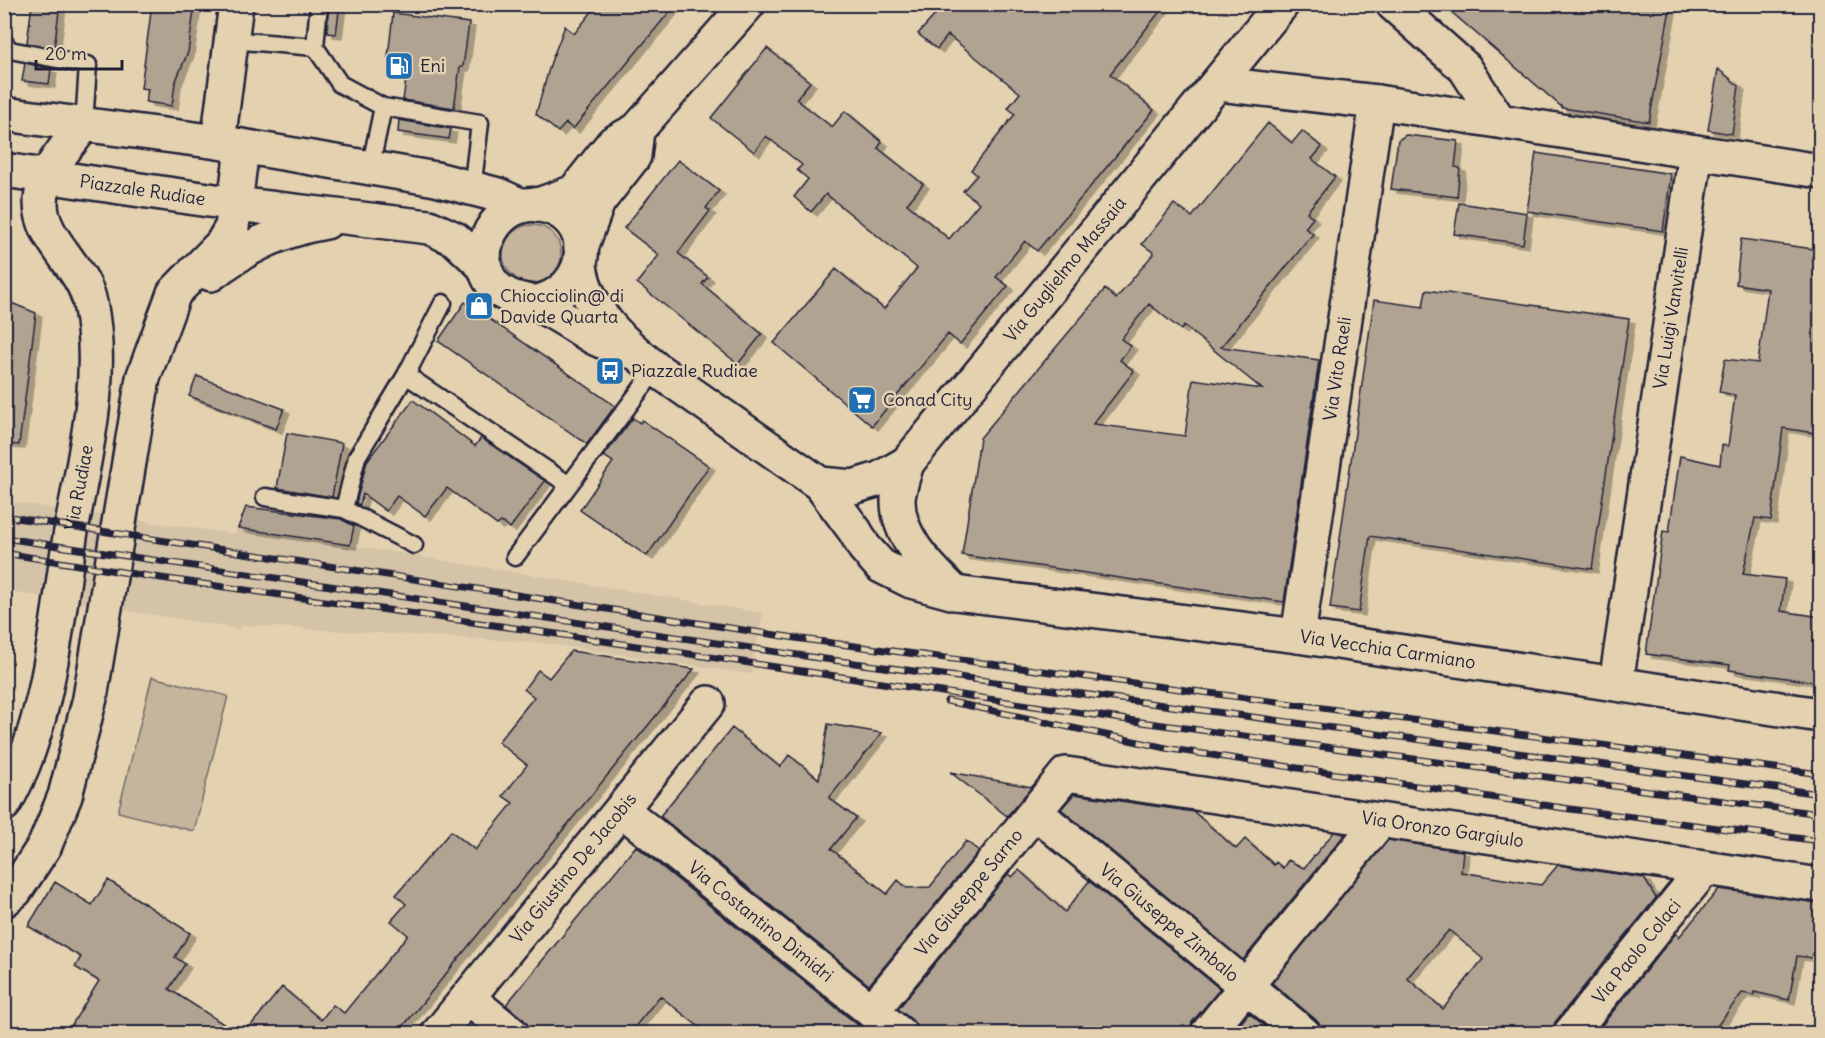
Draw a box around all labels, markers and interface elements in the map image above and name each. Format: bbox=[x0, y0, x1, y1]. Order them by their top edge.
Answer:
scale bar bbox=[36, 33, 122, 71]
text: 20 m bbox=[45, 42, 87, 65]
fuel station icon: Eni bbox=[383, 50, 415, 82]
place label: Eni bbox=[420, 54, 445, 77]
street label: Piazzale Rudiae bbox=[78, 169, 207, 210]
street label: Via Guglielmo Massaia bbox=[999, 192, 1131, 347]
street label: Via Luigi Vanvitelli bbox=[1648, 245, 1693, 391]
place label: Chiocciolin@ di Davide Quarta bbox=[500, 284, 624, 328]
shop icon: Chiocciolin@ di Davide Quarta bbox=[463, 290, 495, 322]
street label: Via Vito Raeli bbox=[1318, 315, 1356, 422]
bus stop icon: Piazzale Rudiae bbox=[594, 355, 626, 387]
place label: Piazzale Rudiae bbox=[631, 359, 758, 382]
supermarket icon: Conad City bbox=[846, 384, 878, 416]
place label: Conad City bbox=[883, 388, 972, 411]
street label: Via Rudiae bbox=[59, 443, 98, 532]
street label: Via Vecchia Carmiano bbox=[1298, 624, 1477, 674]
street label: Via Giustino De Jacobis bbox=[505, 788, 641, 948]
street label: Via Oronzo Gargiulo bbox=[1360, 806, 1525, 852]
street label: Via Giuseppe Sarno bbox=[910, 824, 1027, 961]
street label: Via Costantino Dimidri bbox=[684, 856, 838, 987]
street label: Via Giuseppe Zimbalo bbox=[1095, 858, 1244, 987]
street label: Via Paolo Colaci bbox=[1587, 894, 1686, 1008]

